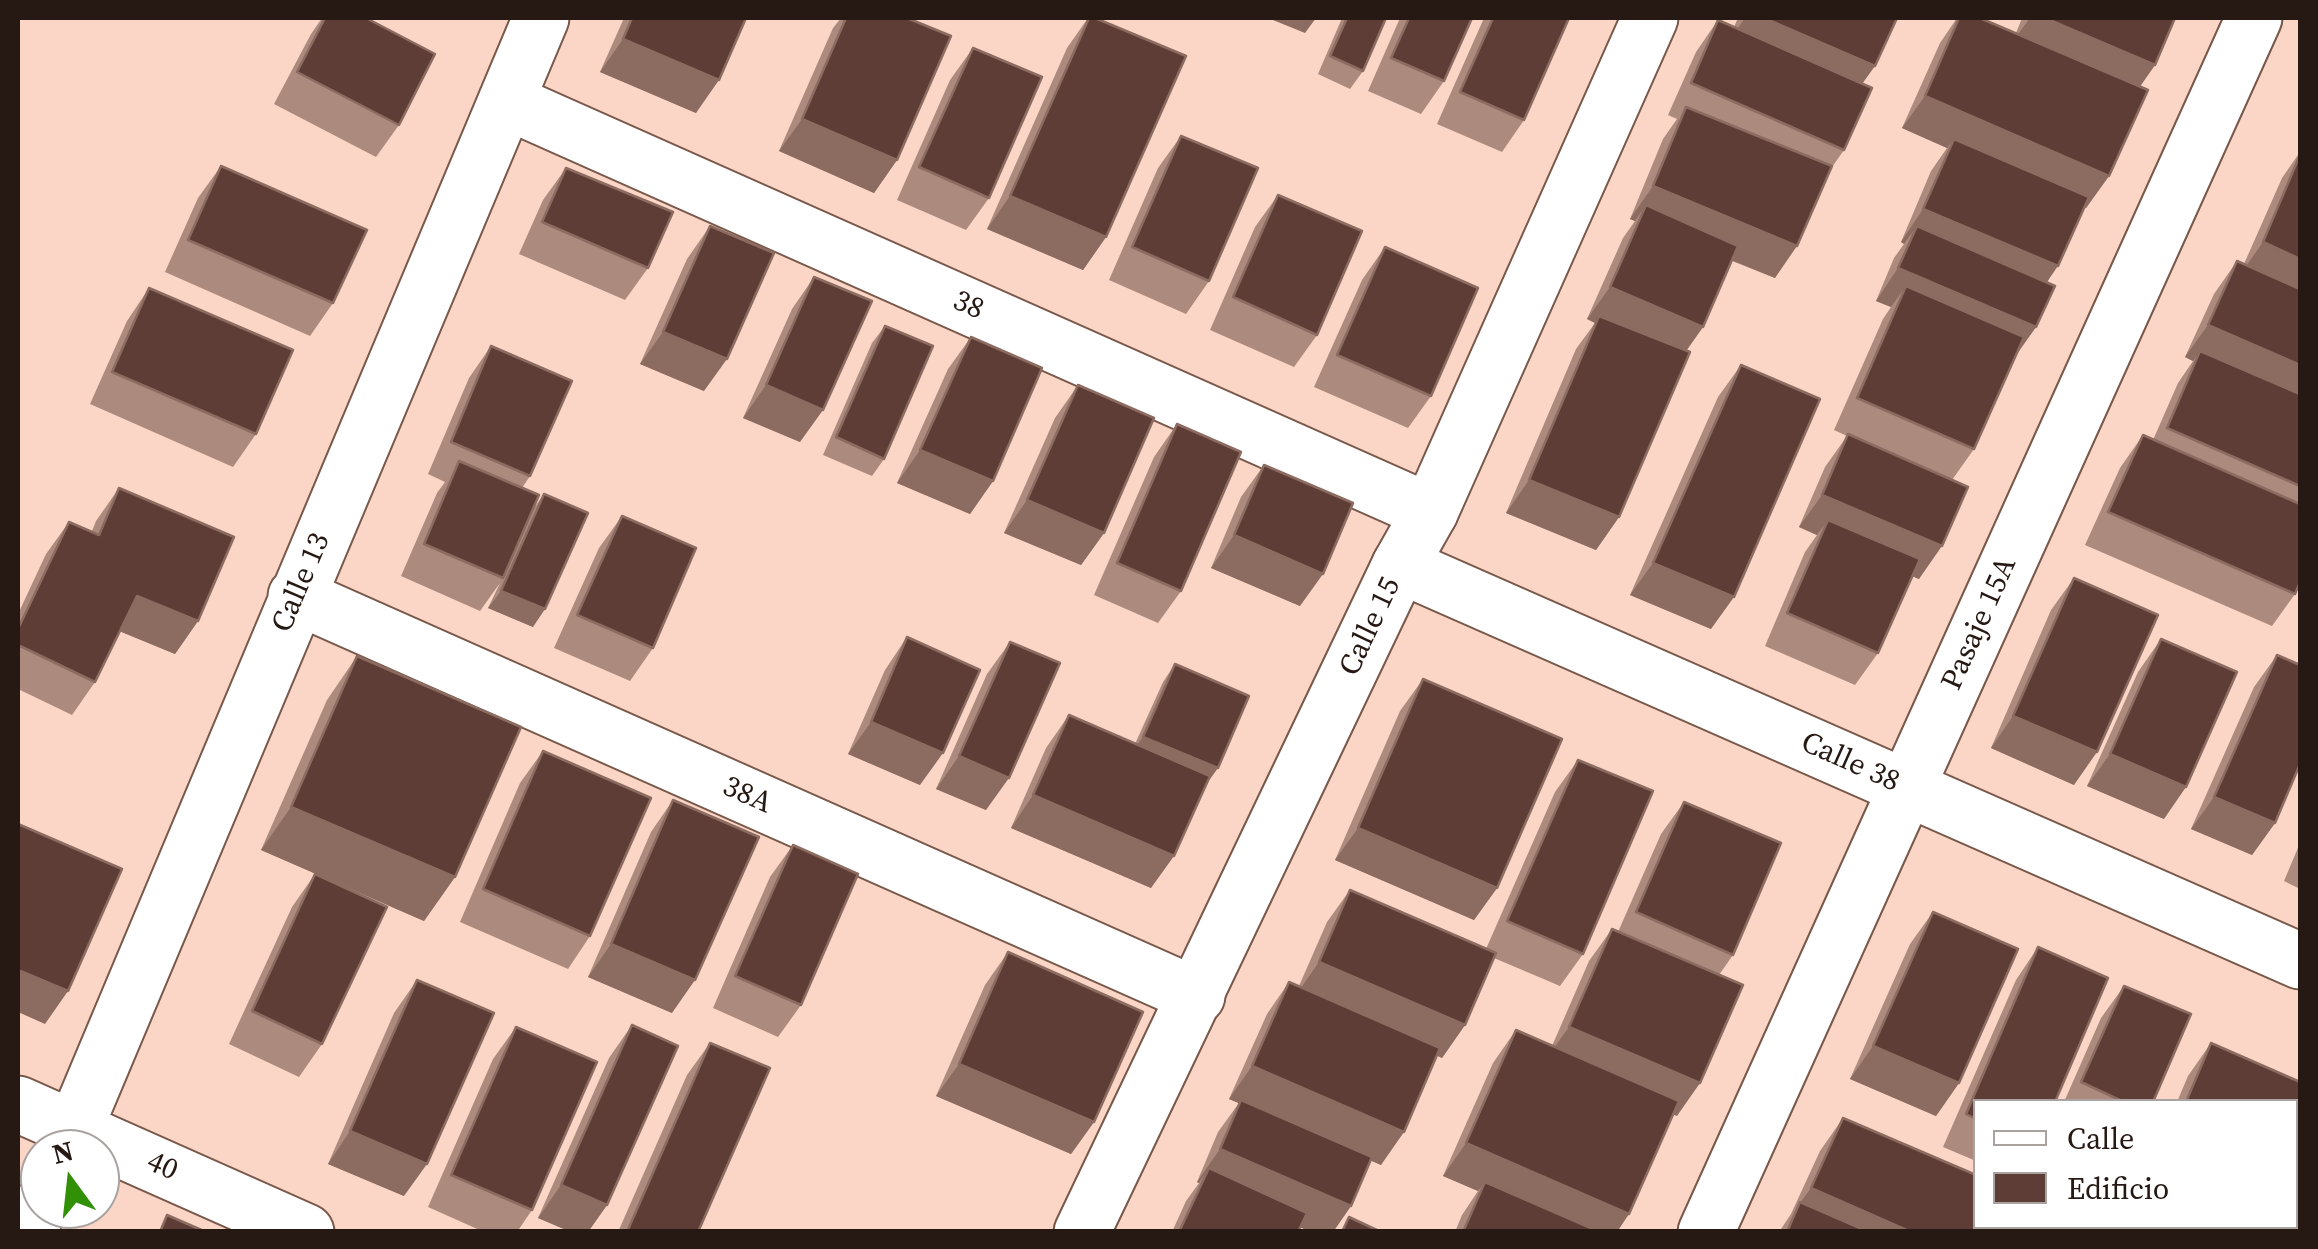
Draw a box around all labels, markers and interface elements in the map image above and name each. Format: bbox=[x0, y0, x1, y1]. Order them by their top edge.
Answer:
street label: 38 bbox=[947, 283, 989, 329]
street label: Calle 13 bbox=[265, 528, 339, 638]
street label: Pasaje 15A bbox=[1935, 552, 2025, 696]
street label: Calle 15 bbox=[1333, 572, 1409, 682]
street label: Calle 38 bbox=[1795, 725, 1905, 801]
street label: 38A bbox=[717, 769, 777, 823]
legend bbox=[1973, 1099, 2298, 1229]
text: Calle bbox=[2067, 1118, 2134, 1159]
north arrow bbox=[20, 1129, 120, 1229]
text: N bbox=[48, 1131, 78, 1173]
street label: 40 bbox=[141, 1144, 183, 1190]
text: Edificio bbox=[2067, 1168, 2169, 1209]

